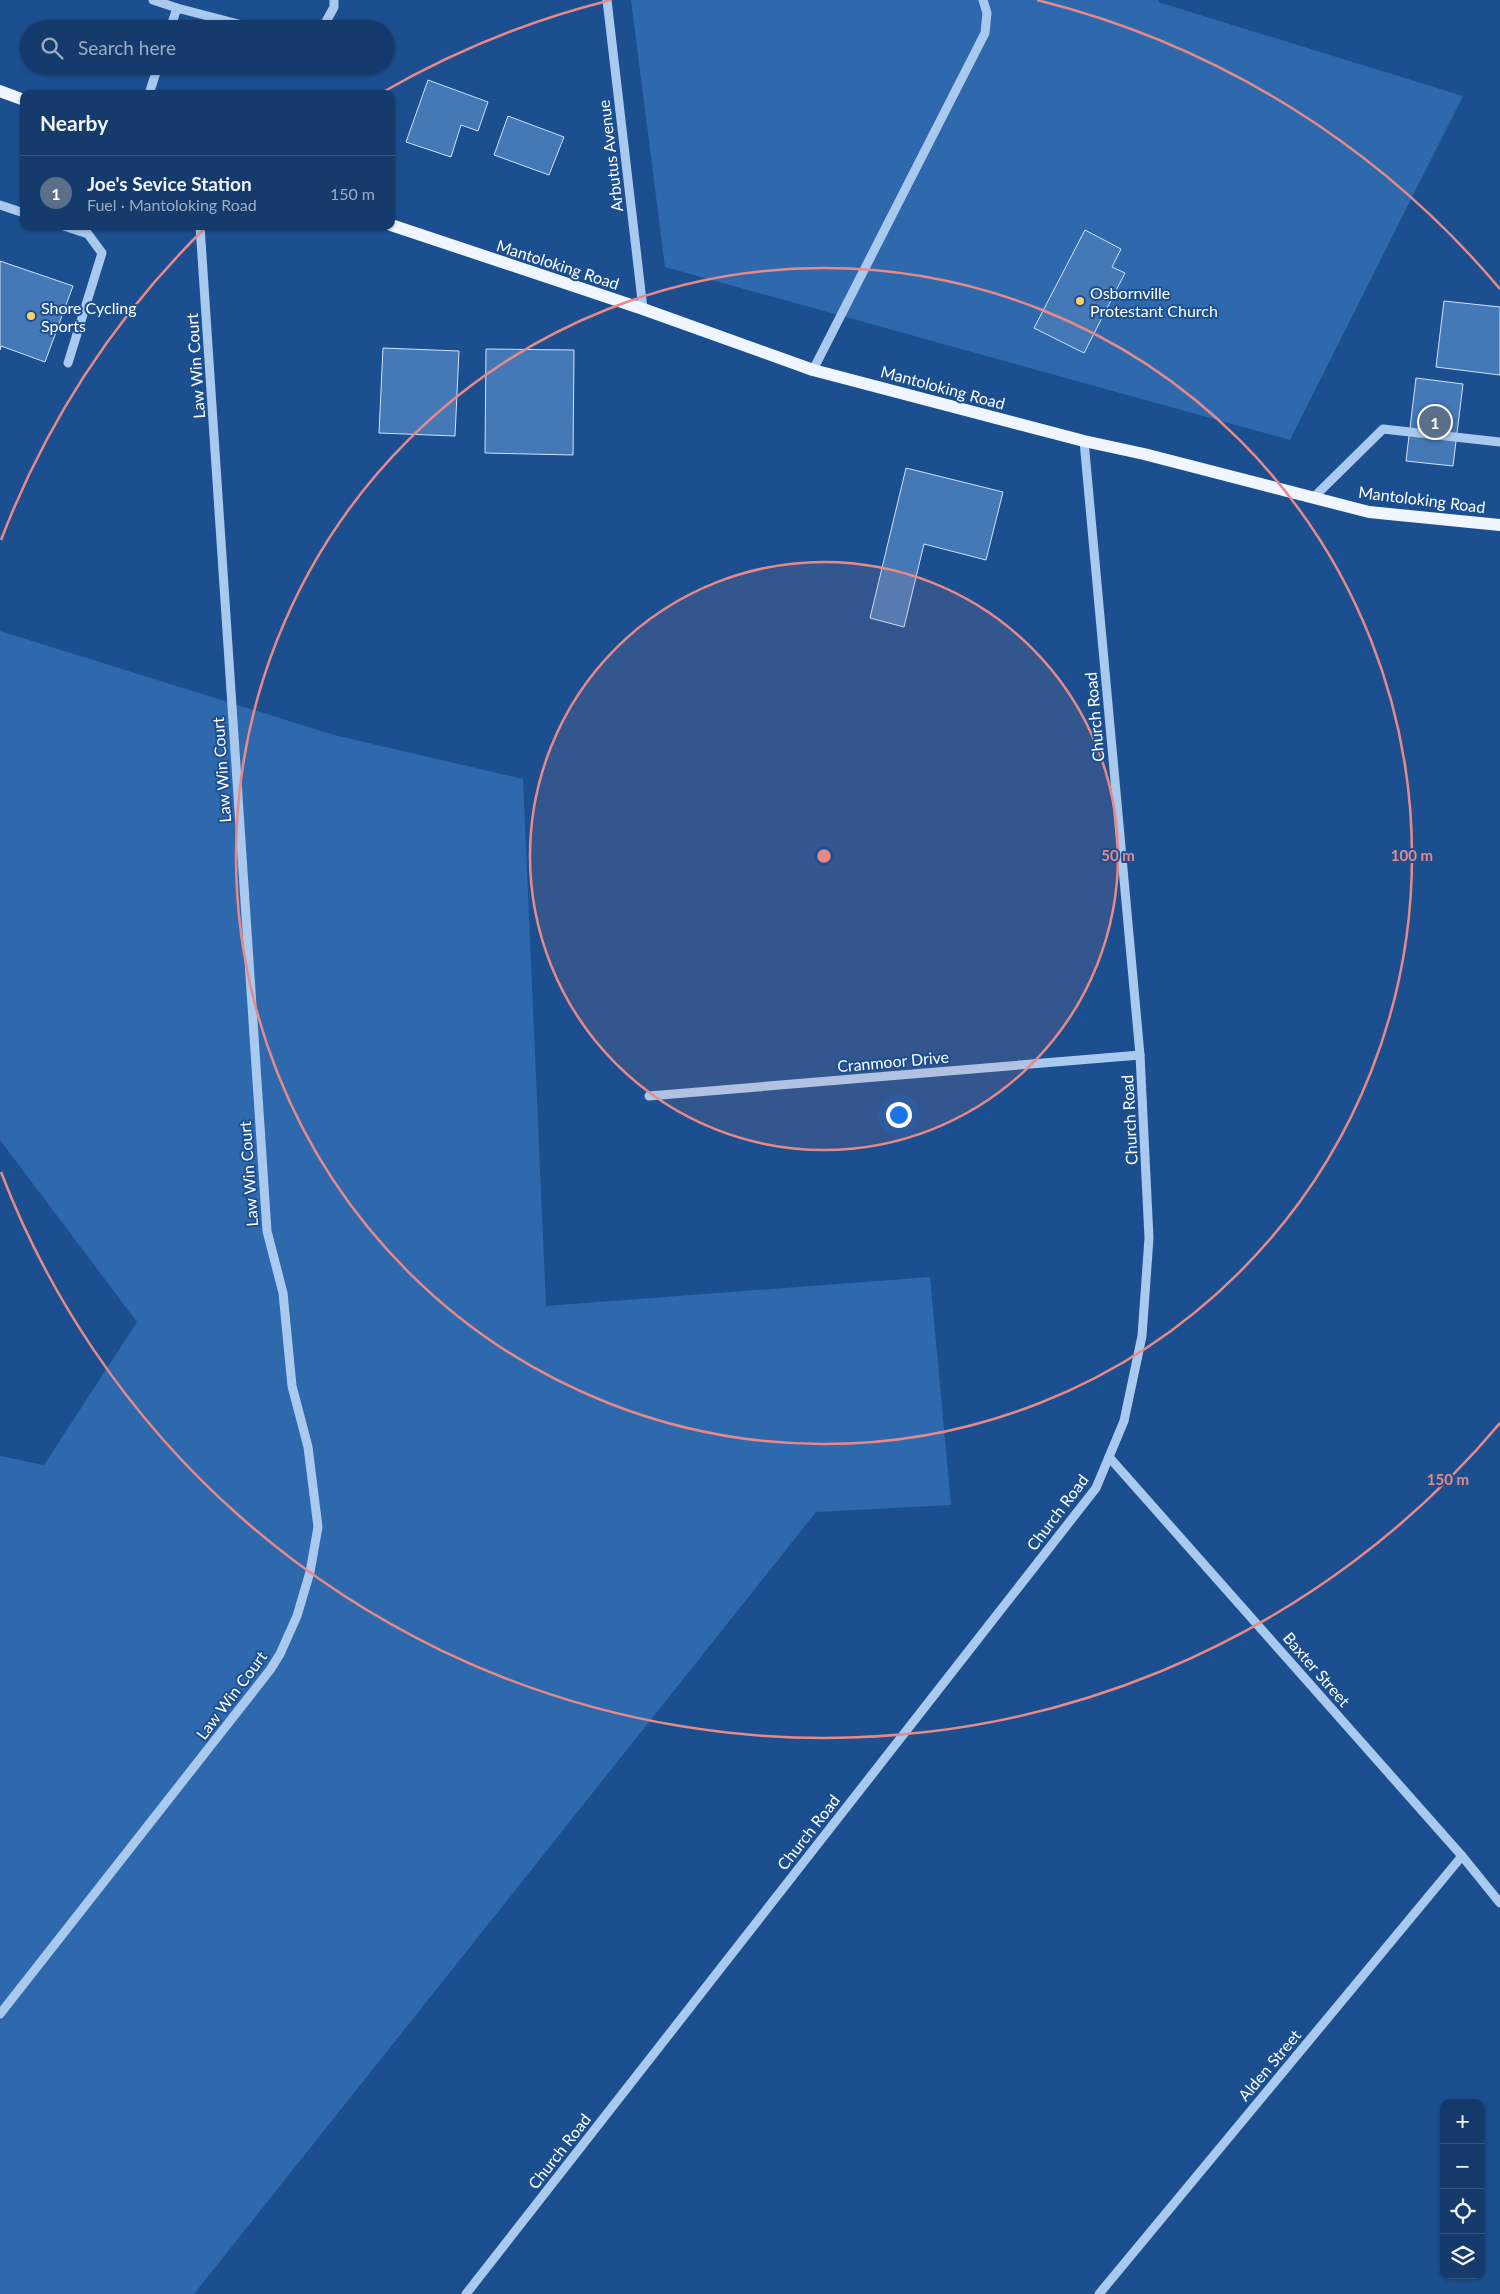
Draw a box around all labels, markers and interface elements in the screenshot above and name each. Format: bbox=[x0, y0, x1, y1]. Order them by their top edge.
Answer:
search box bbox=[20, 20, 395, 75]
icon: search bbox=[38, 34, 66, 62]
text: Search here bbox=[78, 36, 176, 59]
street label: Arbutus Avenue bbox=[594, 99, 626, 213]
text: Nearby bbox=[40, 110, 108, 135]
text: Joe's Sevice Station bbox=[87, 172, 252, 195]
text: 1 bbox=[51, 184, 61, 203]
text: 150 m bbox=[330, 184, 375, 203]
text: Fuel · Mantoloking Road bbox=[87, 195, 257, 214]
street label: Mantoloking Road bbox=[494, 235, 622, 293]
place label: Osbornville Protestant Church bbox=[1090, 283, 1218, 320]
marker: Osbornville Protestant Church bbox=[1074, 295, 1086, 307]
place label: Shore Cycling Sports bbox=[41, 298, 137, 335]
marker: Shore Cycling Sports bbox=[25, 310, 37, 322]
street label: Law Win Court bbox=[182, 312, 208, 419]
street label: Mantoloking Road bbox=[879, 361, 1007, 413]
pin: 1 bbox=[1419, 403, 1451, 441]
street label: Mantoloking Road bbox=[1357, 482, 1487, 516]
street label: Church Road bbox=[1081, 671, 1107, 763]
street label: Law Win Court bbox=[208, 716, 234, 823]
text: 50 m bbox=[1101, 846, 1135, 864]
text: 100 m bbox=[1391, 846, 1433, 864]
centre of rings bbox=[815, 847, 833, 865]
street label: Cranmoor Drive bbox=[836, 1047, 950, 1075]
street label: Church Road bbox=[1117, 1074, 1141, 1166]
your location bbox=[886, 1102, 912, 1128]
street label: Law Win Court bbox=[235, 1120, 261, 1227]
street label: Church Road bbox=[1022, 1470, 1092, 1554]
text: 150 m bbox=[1427, 1470, 1469, 1488]
street label: Baxter Street bbox=[1280, 1628, 1355, 1710]
street label: Law Win Court bbox=[192, 1647, 271, 1743]
street label: Church Road bbox=[773, 1791, 843, 1873]
street label: Alden Street bbox=[1234, 2025, 1304, 2104]
map controls bbox=[1440, 2099, 1485, 2279]
button: + bbox=[1440, 2099, 1485, 2144]
street label: Church Road bbox=[524, 2110, 594, 2192]
button: − bbox=[1440, 2144, 1485, 2189]
button: locate bbox=[1440, 2189, 1485, 2234]
button: layers bbox=[1440, 2234, 1485, 2279]

